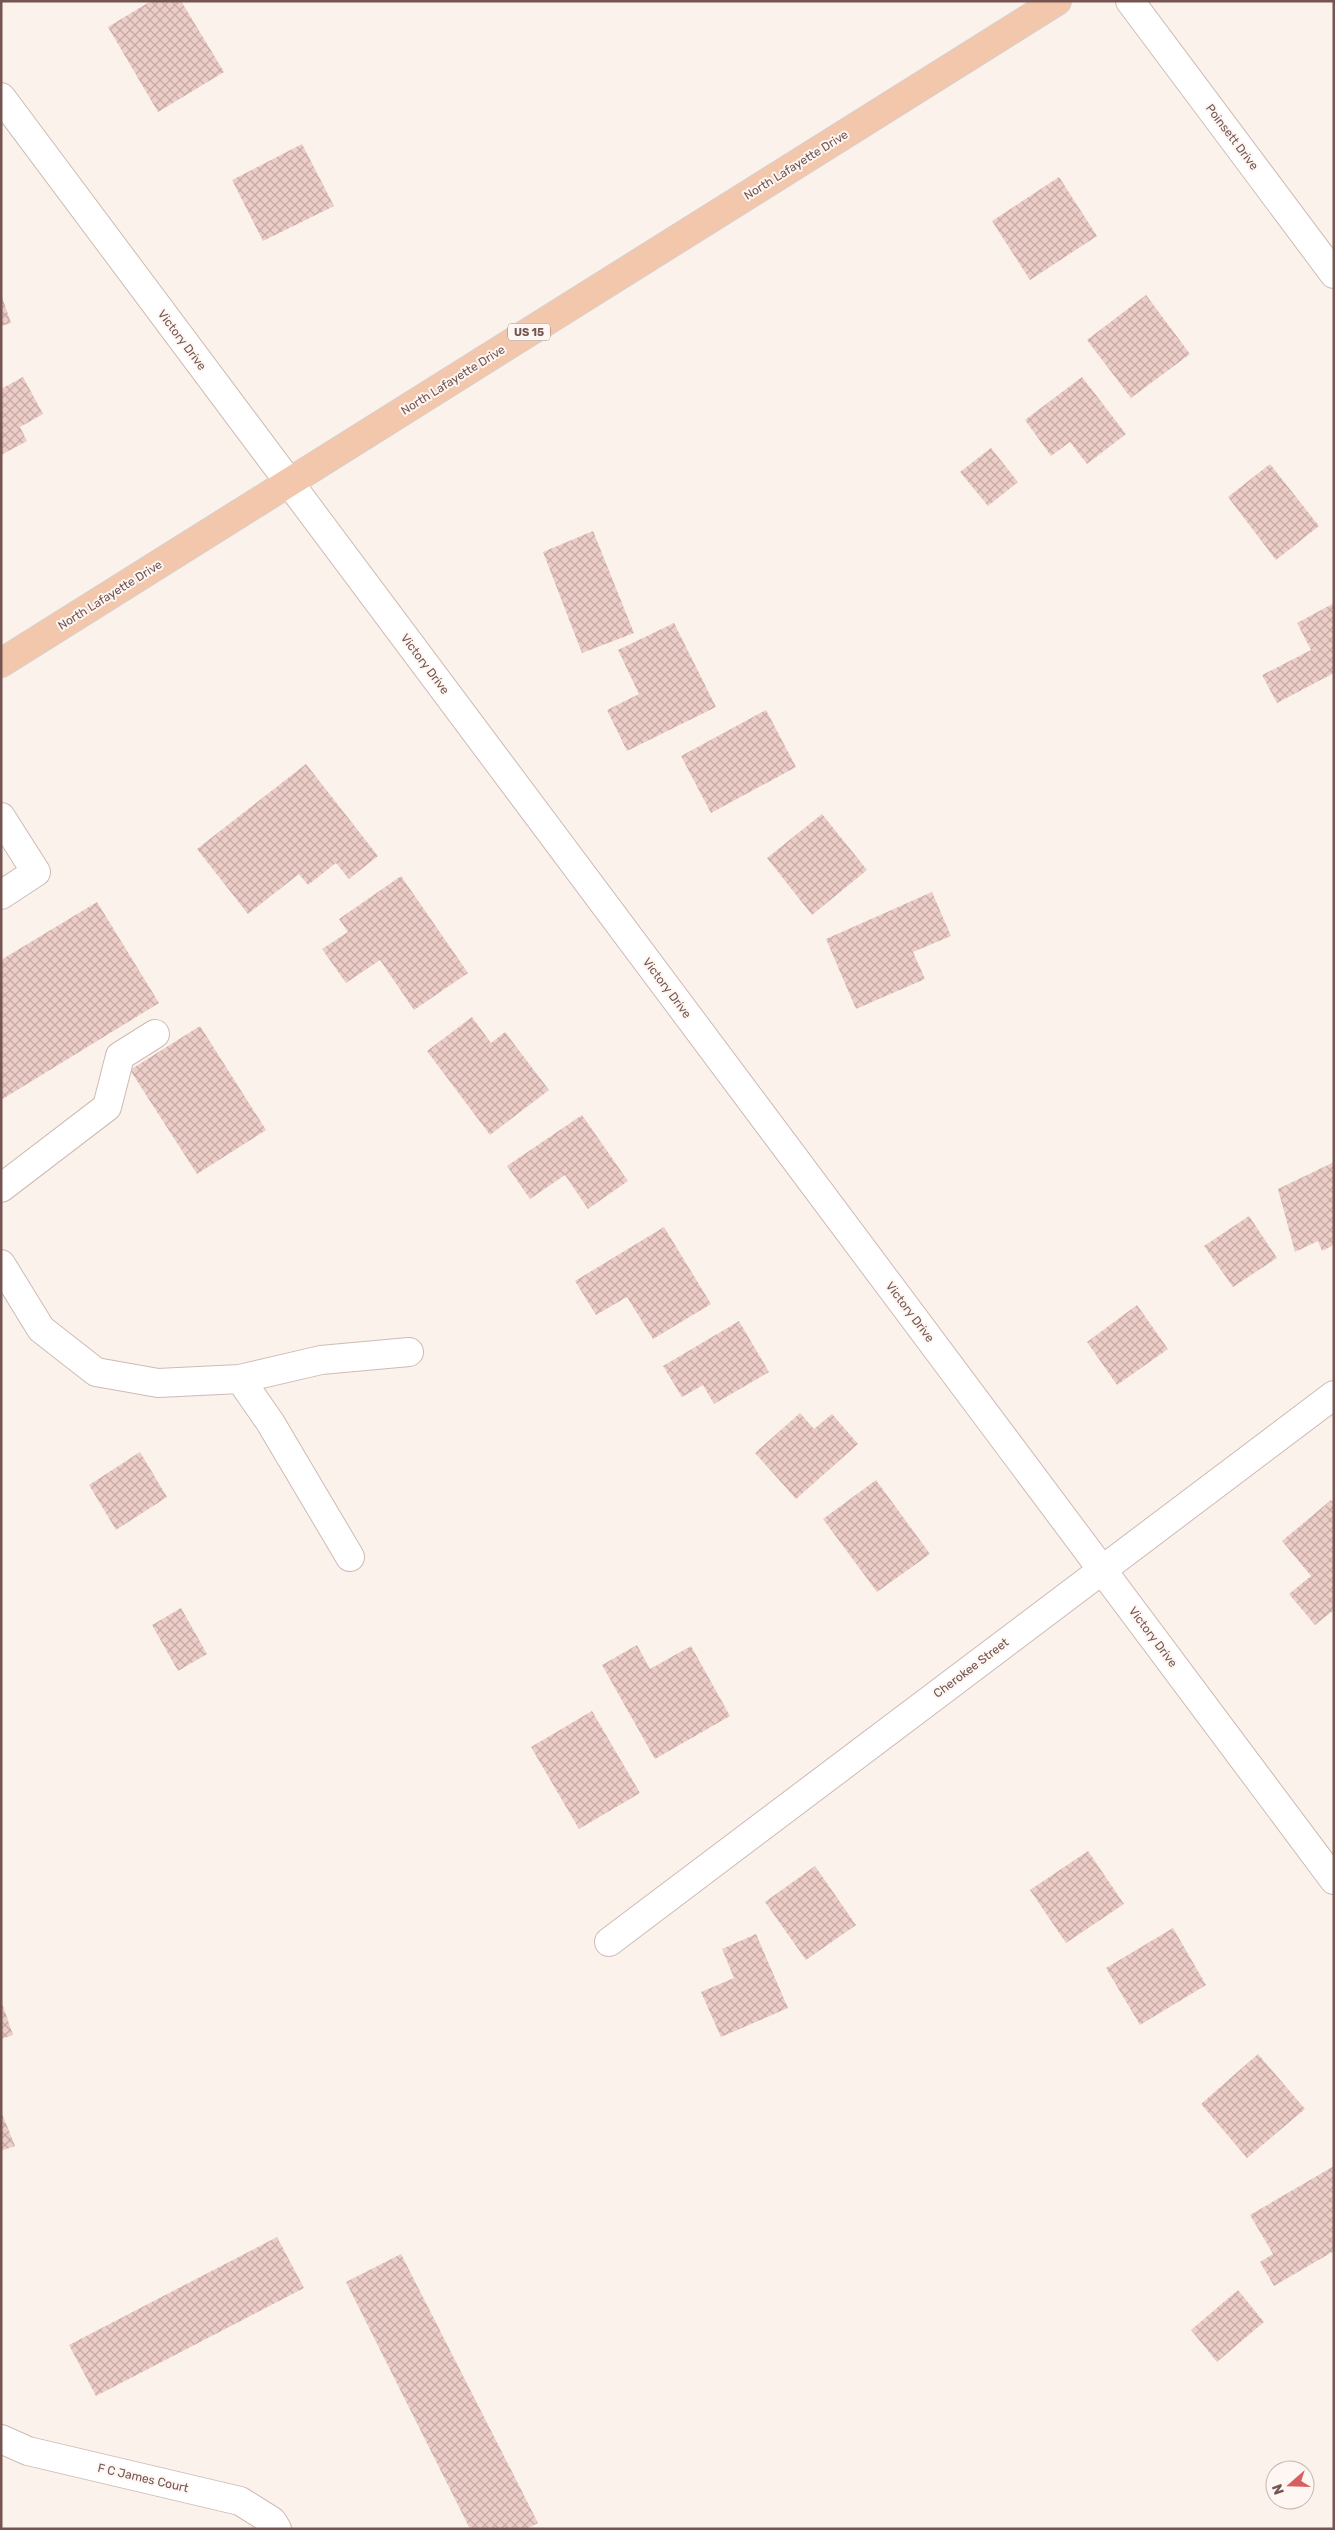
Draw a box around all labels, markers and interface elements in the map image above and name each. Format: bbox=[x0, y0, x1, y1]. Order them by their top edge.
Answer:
street label: Poinsett Drive bbox=[1203, 101, 1261, 173]
street label: North Lafayette Drive bbox=[741, 127, 851, 203]
street label: Victory Drive bbox=[155, 307, 209, 373]
road number: US 15 bbox=[508, 324, 550, 341]
street label: North Lafayette Drive bbox=[398, 342, 508, 418]
street label: North Lafayette Drive bbox=[55, 557, 165, 633]
street label: Victory Drive bbox=[398, 631, 452, 697]
street label: Victory Drive bbox=[640, 955, 694, 1021]
street label: Victory Drive bbox=[883, 1279, 937, 1345]
street label: Victory Drive bbox=[1126, 1604, 1180, 1670]
street label: Cherokee Street bbox=[931, 1635, 1012, 1701]
north arrow bbox=[1265, 2460, 1315, 2510]
street label: F C James Court bbox=[96, 2461, 190, 2495]
text: N bbox=[1269, 2482, 1288, 2497]

